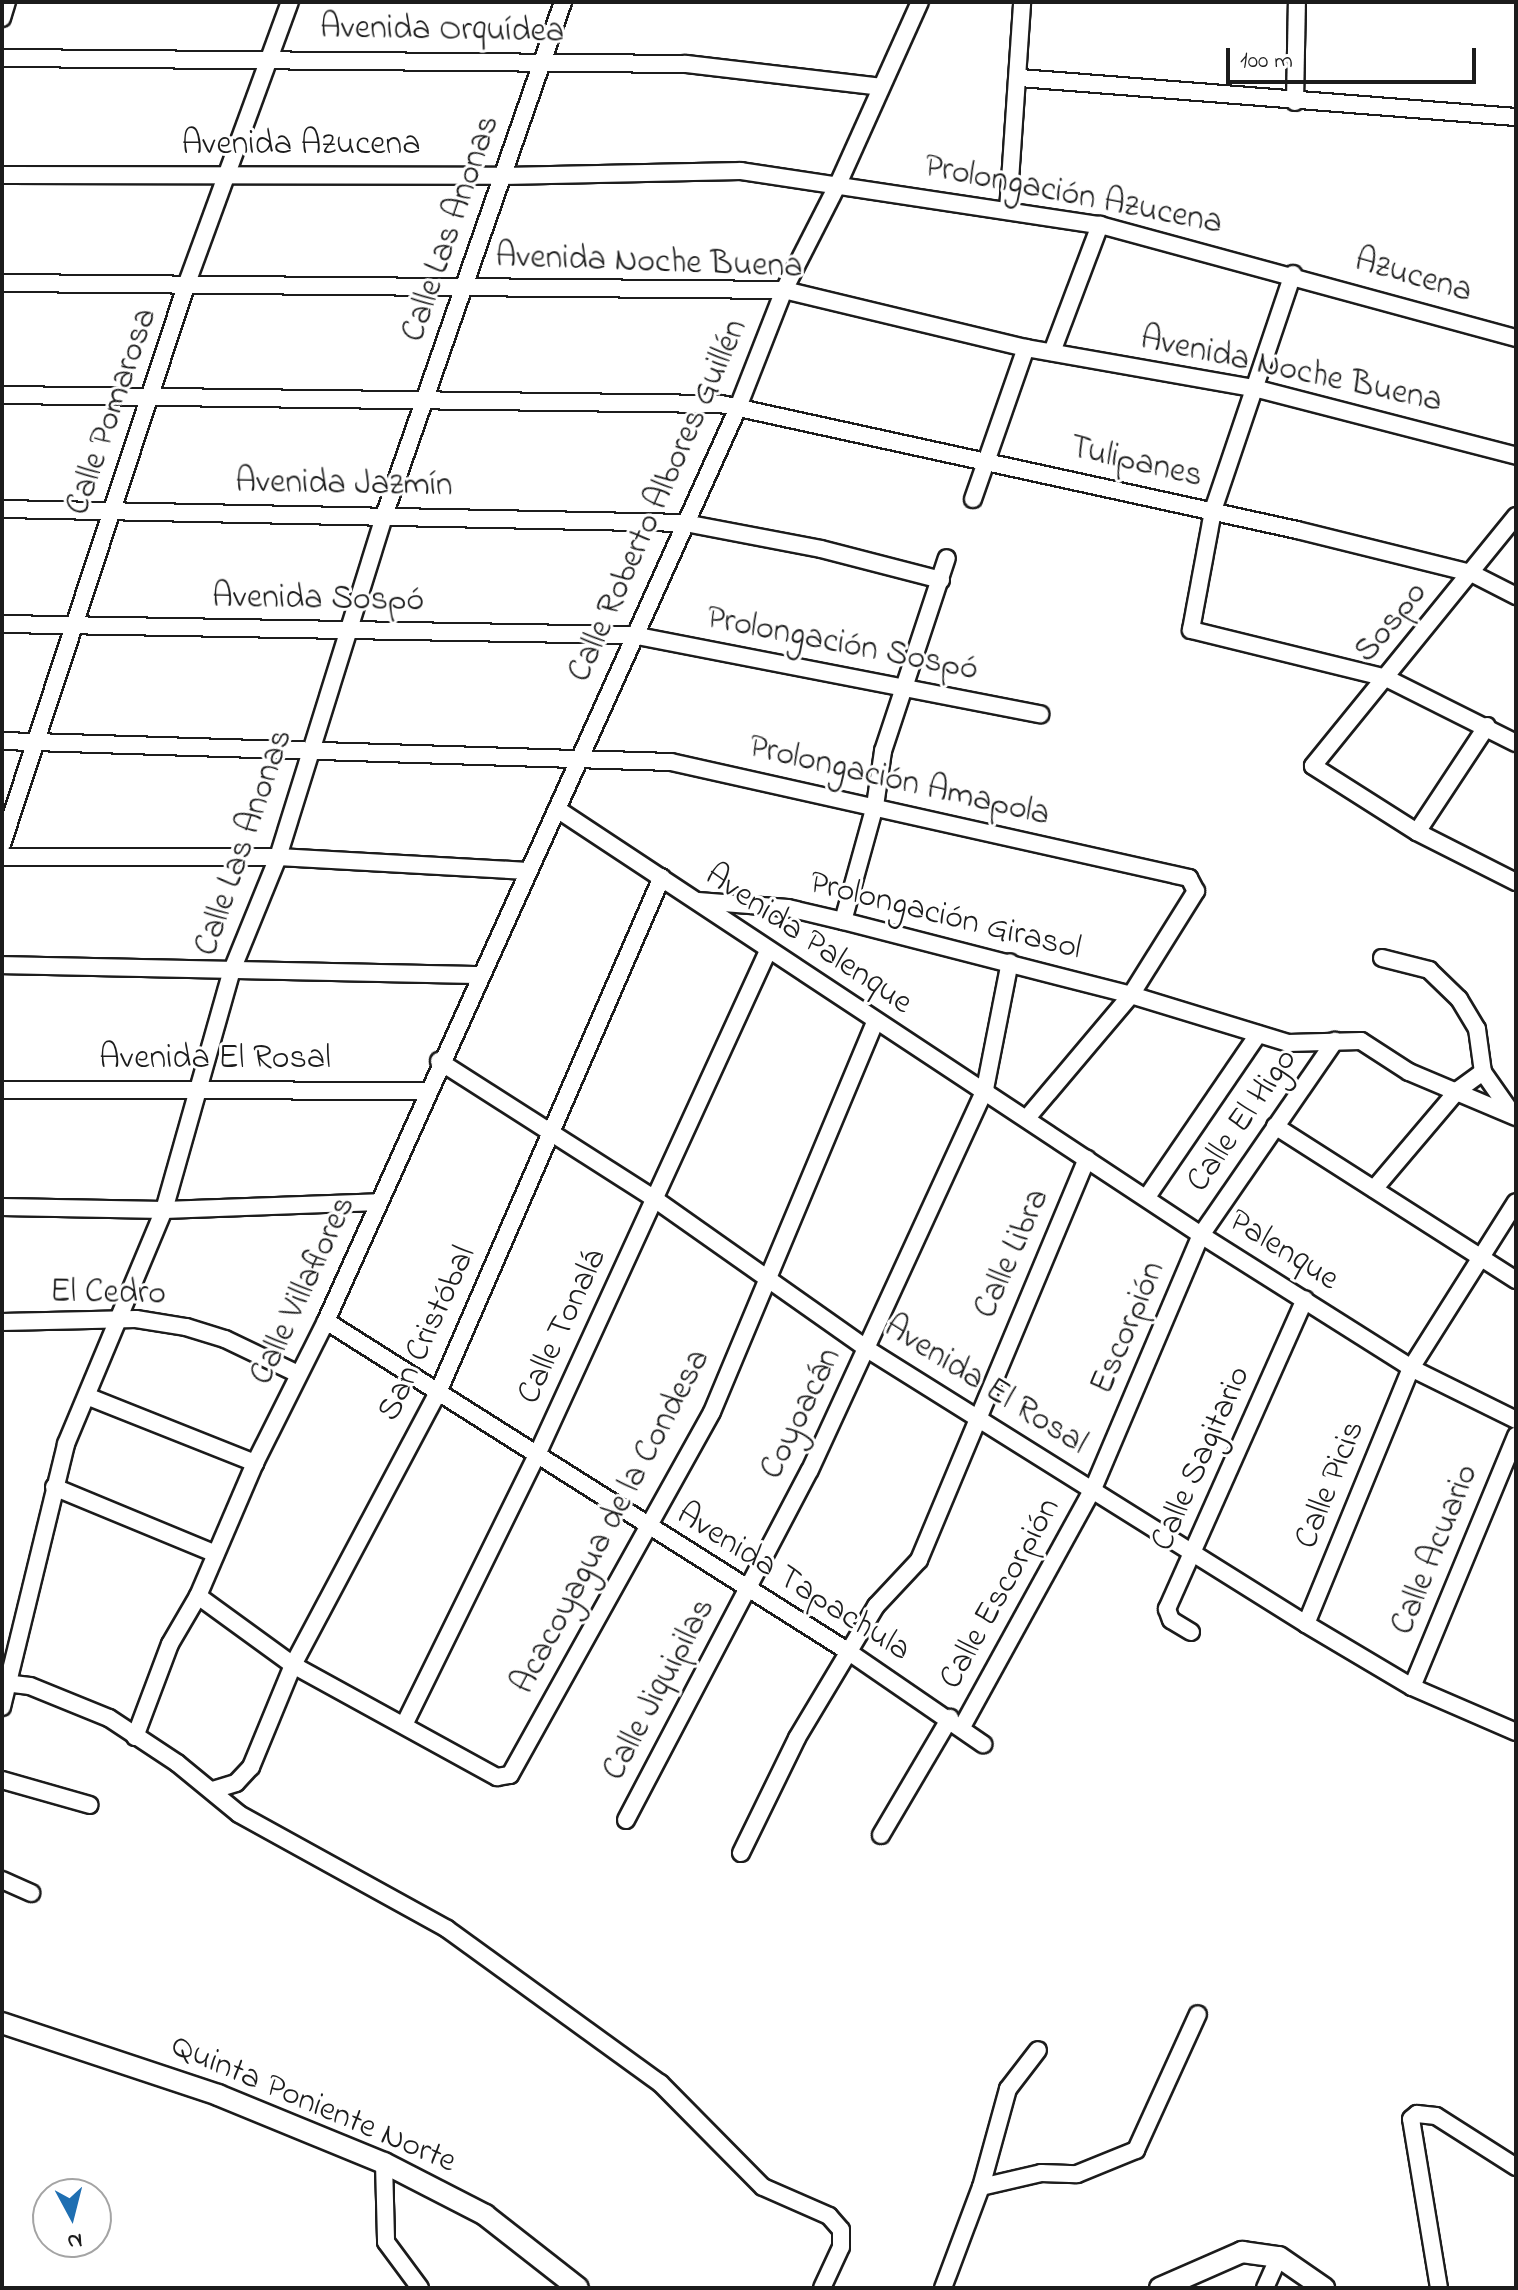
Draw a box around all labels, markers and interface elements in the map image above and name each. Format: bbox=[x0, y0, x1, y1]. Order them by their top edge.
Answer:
street label: Avenida Orquídea bbox=[319, 8, 565, 54]
scale bar bbox=[1230, 32, 1480, 82]
text: 100 m bbox=[1240, 44, 1293, 79]
street label: Calle Las Anonas bbox=[394, 110, 510, 348]
street label: Avenida Azucena bbox=[181, 126, 421, 166]
street label: Prolongación Azucena bbox=[920, 147, 1226, 245]
street label: Avenida Noche Buena bbox=[495, 237, 803, 289]
street label: Azucena bbox=[1350, 241, 1476, 313]
street label: Calle Pomarosa bbox=[59, 303, 167, 521]
street label: Calle Roberto Albores Guillén bbox=[560, 313, 758, 689]
street label: Avenida Noche Buena bbox=[1136, 319, 1446, 423]
street label: Tulipanes bbox=[1066, 428, 1206, 498]
street label: Avenida Jazmín bbox=[235, 463, 453, 507]
street label: Sospo bbox=[1347, 574, 1437, 672]
street label: Avenida Sospó bbox=[212, 578, 424, 622]
street label: Prolongación Sospó bbox=[703, 599, 981, 691]
street label: Calle Las Anonas bbox=[187, 724, 303, 962]
street label: Prolongación Amapola bbox=[744, 728, 1054, 836]
street label: Avenida Palenque bbox=[696, 856, 920, 1024]
street label: Prolongación Girasol bbox=[805, 863, 1085, 971]
street label: Avenida El Rosal bbox=[99, 1040, 331, 1080]
street label: Calle El Higo bbox=[1179, 1041, 1307, 1201]
street label: Calle Libra bbox=[966, 1183, 1060, 1325]
street label: Calle Villaflores bbox=[242, 1190, 366, 1392]
street label: Palenque bbox=[1220, 1201, 1346, 1301]
street label: San Cristóbal bbox=[370, 1240, 486, 1428]
street label: Calle Tonalá bbox=[509, 1243, 617, 1411]
street label: Escorpión bbox=[1083, 1255, 1175, 1401]
street label: El Cedro bbox=[50, 1273, 166, 1315]
street label: Avenida El Rosal bbox=[876, 1307, 1094, 1465]
street label: Coyoacán bbox=[753, 1342, 851, 1486]
street label: Acacoyagua de la Condesa bbox=[504, 1343, 720, 1701]
street label: Calle Sagitario bbox=[1143, 1360, 1261, 1558]
street label: Calle Picis bbox=[1287, 1415, 1375, 1555]
street label: Calle Acuario bbox=[1383, 1459, 1489, 1641]
street label: Calle Escorpión bbox=[932, 1491, 1070, 1697]
street label: Avenida Tapachula bbox=[668, 1495, 918, 1671]
street label: Calle Jiquipilas bbox=[595, 1592, 725, 1788]
street label: Quinta Poniente Norte bbox=[164, 2027, 462, 2183]
north arrow bbox=[32, 2178, 112, 2258]
text: N bbox=[65, 2223, 84, 2257]

